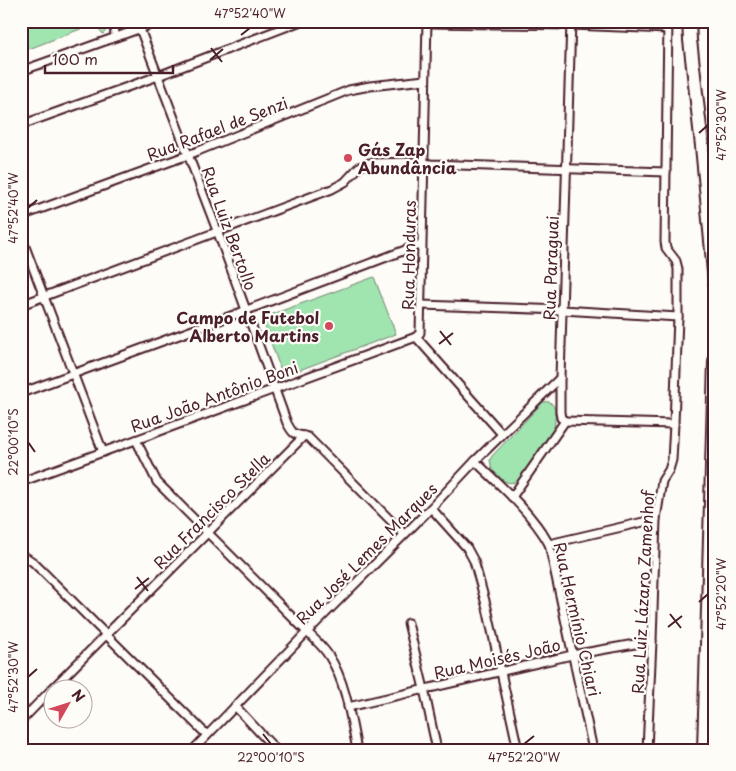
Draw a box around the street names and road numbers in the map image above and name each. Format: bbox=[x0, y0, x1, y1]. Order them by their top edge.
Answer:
street label: Rua Rafael de Senzi bbox=[143, 90, 291, 166]
street label: Rua Luiz Bertollo bbox=[196, 163, 264, 293]
street label: Rua Honduras bbox=[395, 200, 421, 310]
street label: Rua Paraguai bbox=[536, 215, 564, 321]
street label: Rua João Antônio Boni bbox=[127, 354, 301, 438]
street label: Rua Francisco Stella bbox=[147, 446, 275, 574]
street label: Rua José Lemes Marques bbox=[290, 477, 442, 629]
street label: Rua Luiz Lázaro Zamenhof bbox=[625, 488, 659, 694]
street label: Rua Hermínio Chiari bbox=[549, 539, 607, 699]
street label: Rua Moisés João bbox=[431, 632, 563, 684]

